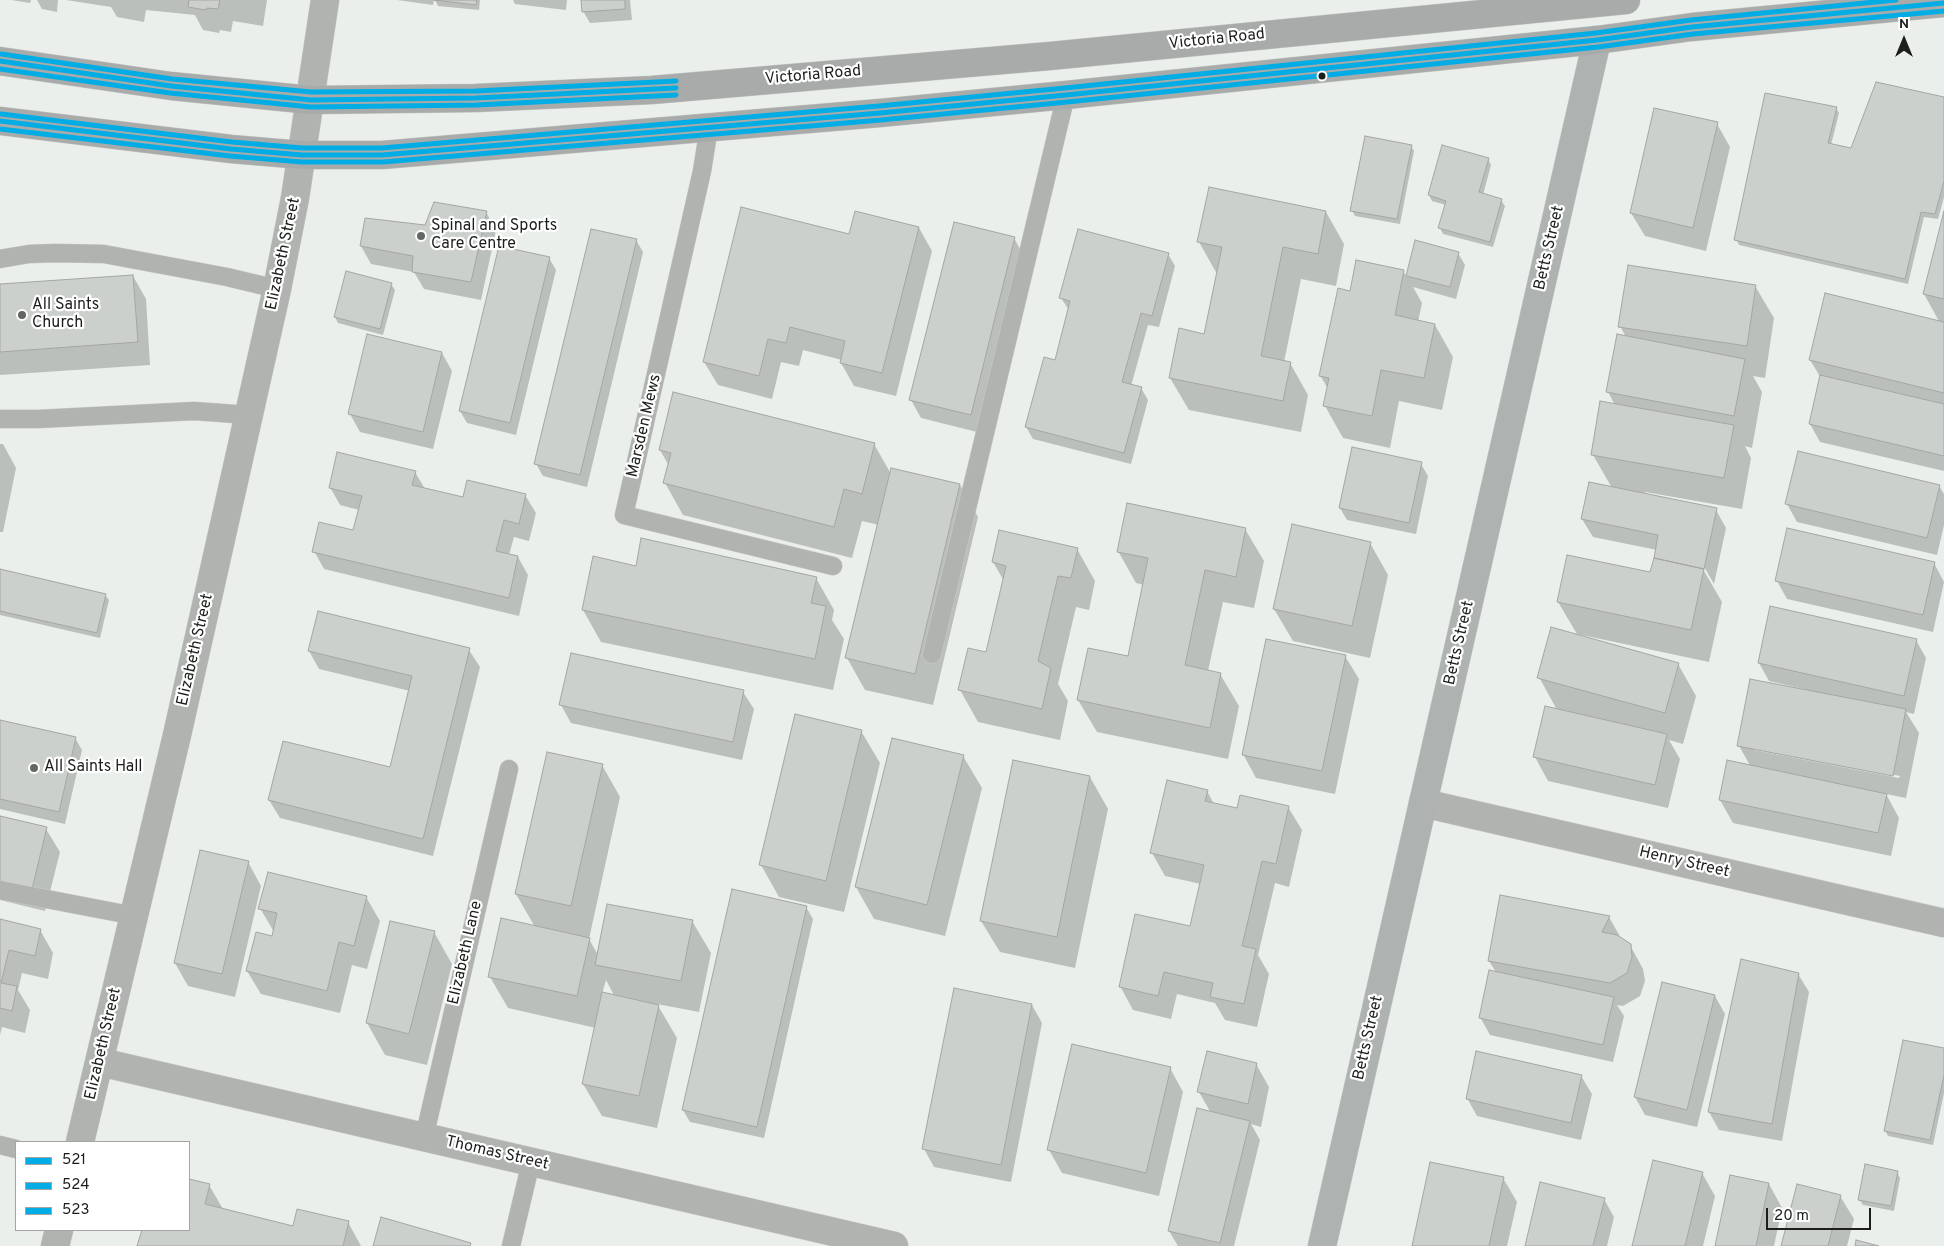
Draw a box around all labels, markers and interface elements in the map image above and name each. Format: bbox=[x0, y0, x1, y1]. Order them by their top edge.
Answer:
north arrow bbox=[1879, 15, 1929, 65]
text: N bbox=[1899, 16, 1909, 33]
street label: Victoria Road bbox=[1168, 25, 1266, 55]
street label: Victoria Road bbox=[764, 62, 862, 90]
unlabelled marker bbox=[1317, 71, 1327, 81]
street label: Elizabeth Street bbox=[263, 196, 305, 312]
street label: Betts Street bbox=[1531, 204, 1569, 292]
place label: Spinal and Sports Care Centre bbox=[431, 217, 557, 255]
marker: Spinal and Sports Care Centre bbox=[415, 230, 427, 242]
place label: All Saints Church bbox=[32, 296, 99, 334]
marker: All Saints Church bbox=[16, 309, 28, 321]
street label: Marsden Mews bbox=[624, 373, 666, 479]
street label: Elizabeth Street bbox=[174, 592, 218, 708]
street label: Betts Street bbox=[1441, 599, 1479, 687]
place label: All Saints Hall bbox=[44, 758, 143, 778]
marker: All Saints Hall bbox=[28, 762, 40, 774]
street label: Henry Street bbox=[1637, 843, 1731, 883]
street label: Elizabeth Lane bbox=[445, 899, 487, 1007]
street label: Elizabeth Street bbox=[82, 986, 126, 1102]
street label: Betts Street bbox=[1350, 994, 1388, 1082]
street label: Thomas Street bbox=[444, 1133, 550, 1175]
legend bbox=[15, 1141, 190, 1231]
text: 521 bbox=[62, 1151, 86, 1170]
text: 524 bbox=[62, 1176, 90, 1195]
scale bar bbox=[1769, 1198, 1874, 1230]
text: 523 bbox=[62, 1201, 89, 1220]
text: 20 m bbox=[1774, 1207, 1809, 1226]

